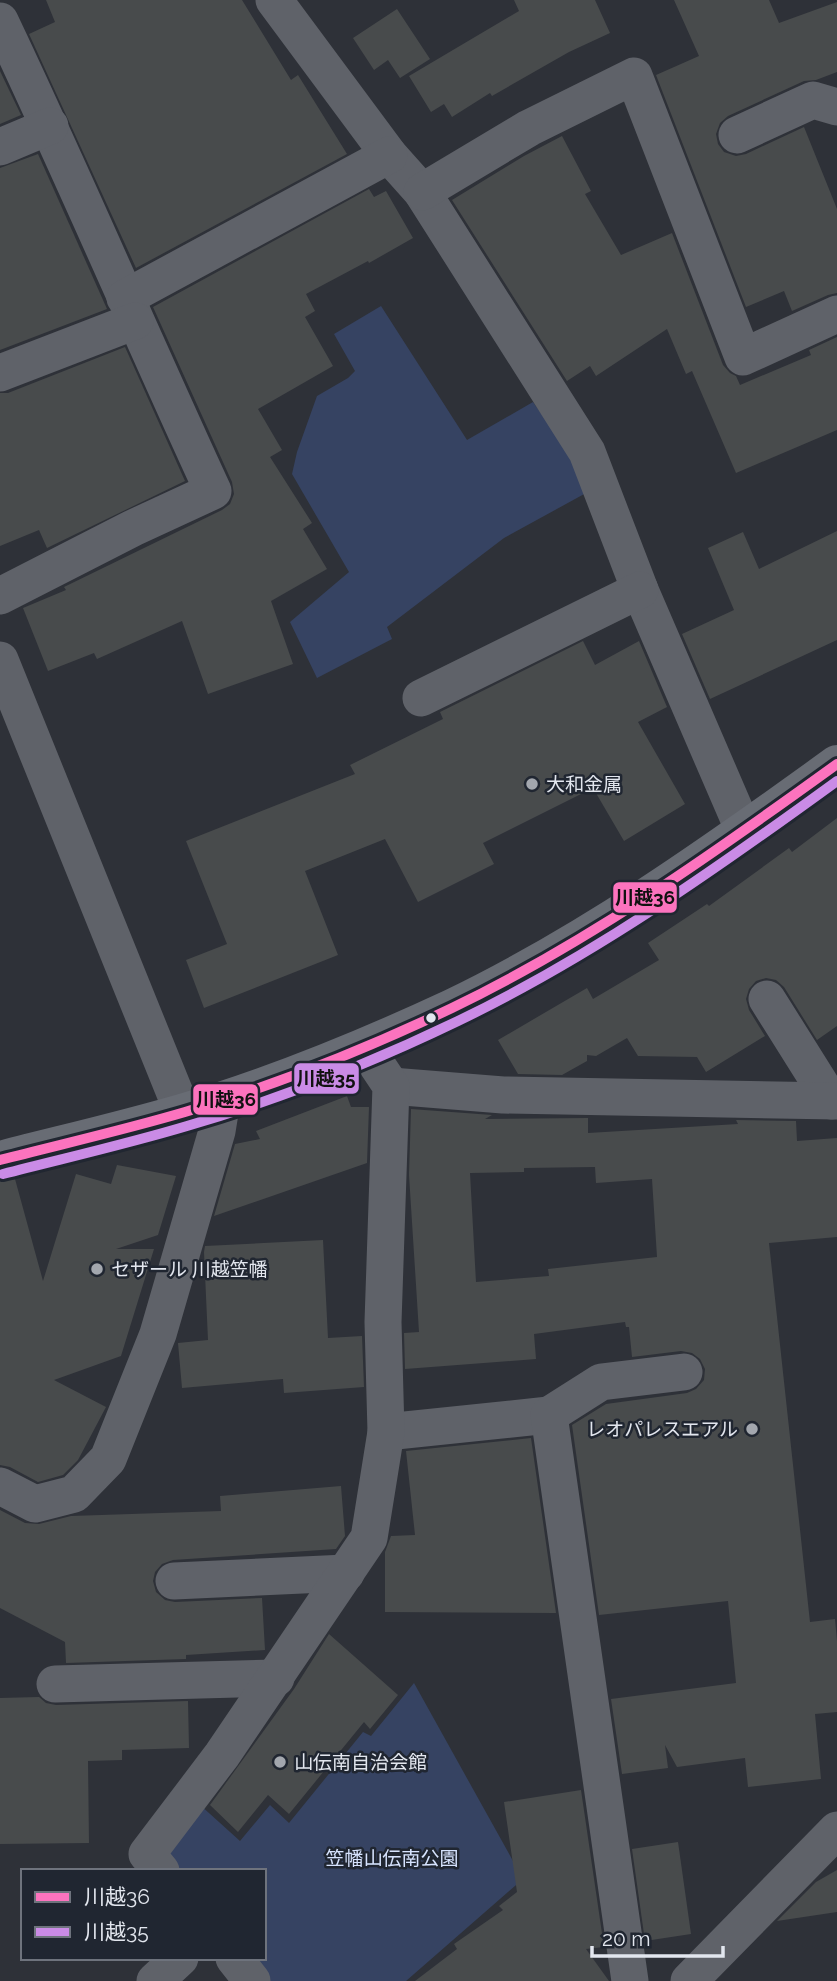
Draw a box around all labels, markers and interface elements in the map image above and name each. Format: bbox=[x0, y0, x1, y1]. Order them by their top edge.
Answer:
place label: 大和金属 bbox=[546, 773, 622, 795]
marker: 大和金属 bbox=[524, 776, 540, 792]
line badge: 川越36 bbox=[612, 881, 678, 914]
text: 川越36 bbox=[615, 886, 675, 908]
unlabelled marker bbox=[424, 1011, 438, 1025]
line badge: 川越35 bbox=[293, 1062, 360, 1095]
text: 川越35 bbox=[296, 1067, 356, 1089]
line badge: 川越36 bbox=[192, 1083, 259, 1116]
text: 川越36 bbox=[196, 1088, 256, 1110]
place label: セザール 川越笠幡 bbox=[111, 1258, 268, 1280]
marker: セザール 川越笠幡 bbox=[89, 1261, 105, 1277]
place label: レオパレスエアル bbox=[586, 1418, 738, 1440]
marker: レオパレスエアル bbox=[744, 1421, 760, 1437]
place label: 山伝南自治会館 bbox=[294, 1751, 427, 1773]
marker: 山伝南自治会館 bbox=[272, 1754, 288, 1770]
park label: 笠幡山伝南公園 bbox=[325, 1847, 459, 1869]
legend bbox=[21, 1869, 266, 1960]
text: 川越36 bbox=[84, 1884, 150, 1909]
scale bar bbox=[592, 1914, 723, 1958]
text: 川越35 bbox=[84, 1919, 149, 1944]
text: 20 m bbox=[602, 1926, 650, 1951]

